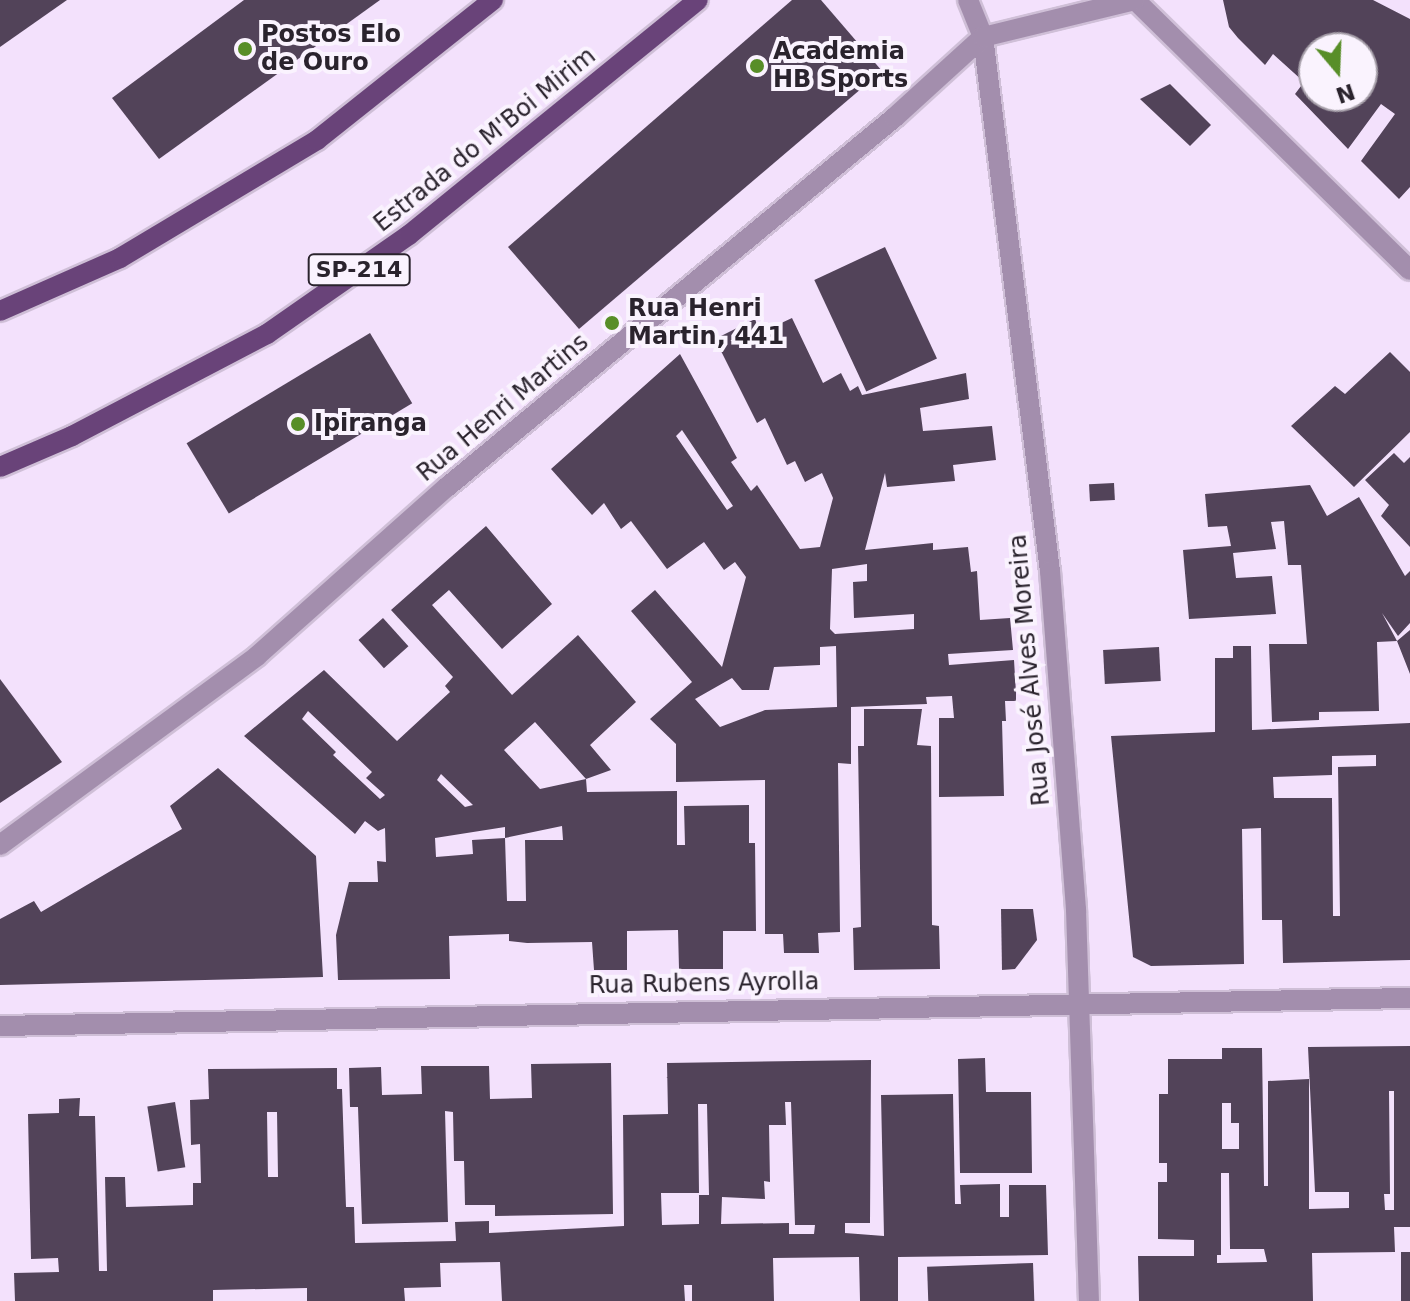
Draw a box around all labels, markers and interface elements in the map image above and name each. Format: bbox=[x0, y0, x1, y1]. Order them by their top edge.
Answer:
place label: Postos Elo de Ouro bbox=[261, 21, 401, 77]
north arrow bbox=[1298, 32, 1378, 112]
place label: Academia HB Sports bbox=[773, 38, 908, 94]
marker: Postos Elo de Ouro bbox=[236, 40, 254, 58]
street label: Estrada do M'Boi Mirim bbox=[368, 42, 602, 238]
marker: Academia HB Sports bbox=[748, 57, 766, 75]
text: N bbox=[1333, 78, 1358, 108]
road number: SP-214 bbox=[307, 252, 411, 288]
place label: Rua Henri Martin, 441 bbox=[628, 295, 784, 351]
marker: Rua Henri Martin, 441 bbox=[603, 314, 621, 332]
street label: Rua Henri Martins bbox=[412, 328, 594, 488]
place label: Ipiranga bbox=[314, 410, 427, 438]
marker: Ipiranga bbox=[289, 415, 307, 433]
street label: Rua José Alves Moreira bbox=[1004, 533, 1056, 807]
street label: Rua Rubens Ayrolla bbox=[589, 968, 819, 1000]

